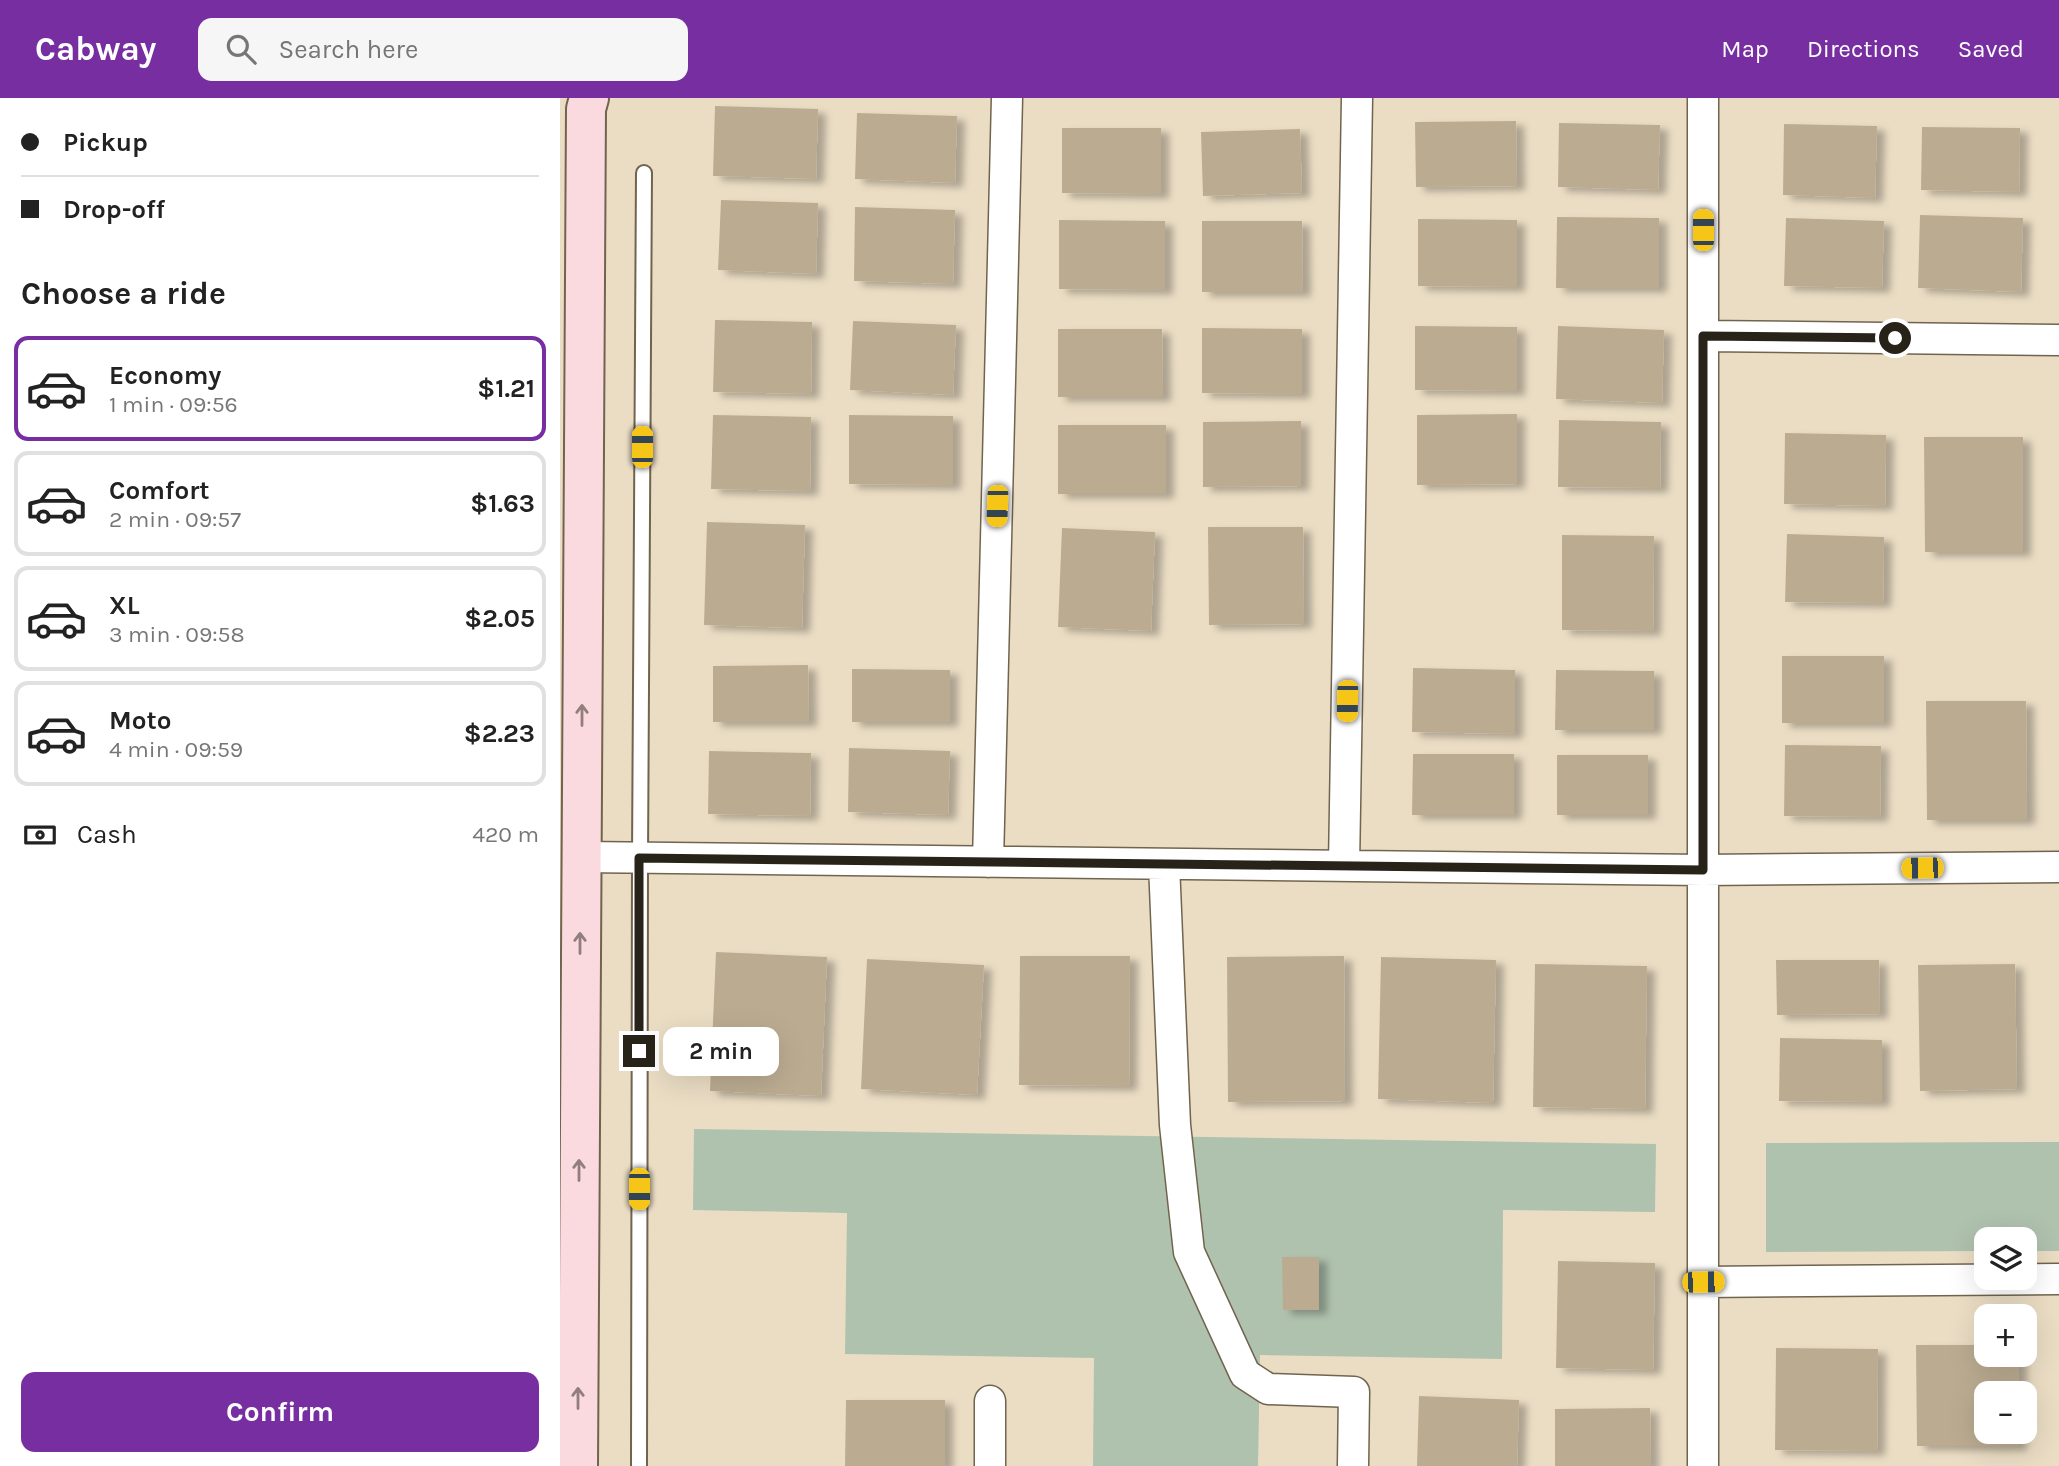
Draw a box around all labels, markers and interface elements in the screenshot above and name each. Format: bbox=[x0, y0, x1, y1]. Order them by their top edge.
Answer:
search box bbox=[198, 18, 688, 81]
text: Cabway bbox=[35, 30, 156, 68]
icon: search bbox=[222, 30, 260, 68]
text: Search here bbox=[278, 34, 418, 65]
text: Map bbox=[1721, 35, 1769, 63]
text: Directions bbox=[1807, 35, 1920, 63]
text: Saved bbox=[1958, 35, 2024, 63]
text: Pickup bbox=[63, 127, 148, 158]
text: Drop-off bbox=[63, 194, 165, 225]
car bbox=[1693, 209, 1714, 251]
text: Choose a ride bbox=[21, 275, 226, 312]
route start bbox=[1879, 322, 1911, 354]
icon: car bbox=[25, 357, 88, 420]
text: Economy bbox=[109, 360, 221, 391]
text: $1.21 bbox=[477, 373, 535, 404]
text: 1 min · 09:56 bbox=[109, 391, 238, 418]
car bbox=[632, 426, 653, 468]
icon: car bbox=[25, 472, 88, 535]
text: Comfort bbox=[109, 475, 210, 506]
car bbox=[986, 485, 1009, 527]
text: $1.63 bbox=[470, 488, 535, 519]
text: 2 min · 09:57 bbox=[109, 506, 241, 533]
icon: car bbox=[25, 587, 88, 650]
text: XL bbox=[109, 590, 140, 621]
text: $2.05 bbox=[464, 603, 535, 634]
text: 3 min · 09:58 bbox=[109, 621, 245, 648]
car bbox=[1337, 680, 1358, 722]
icon: car bbox=[25, 702, 88, 765]
one-way arrow bbox=[575, 704, 589, 727]
text: Moto bbox=[109, 705, 171, 736]
text: $2.23 bbox=[464, 718, 535, 749]
text: 4 min · 09:59 bbox=[109, 736, 243, 763]
icon: cash bbox=[21, 816, 59, 854]
text: Cash bbox=[77, 819, 137, 850]
text: 420 m bbox=[472, 821, 539, 848]
car bbox=[1901, 857, 1944, 879]
one-way arrow bbox=[573, 932, 587, 955]
callout: 2 min bbox=[664, 1026, 779, 1076]
route end bbox=[623, 1035, 655, 1067]
text: 2 min bbox=[689, 1038, 753, 1065]
one-way arrow bbox=[572, 1159, 586, 1182]
car bbox=[629, 1168, 650, 1210]
map controls bbox=[1974, 1227, 2037, 1444]
button: layers bbox=[1974, 1227, 2037, 1290]
car bbox=[1682, 1271, 1725, 1293]
button: + bbox=[1974, 1304, 2037, 1367]
button: Confirm bbox=[21, 1372, 539, 1452]
button: − bbox=[1974, 1381, 2037, 1444]
one-way arrow bbox=[572, 1387, 585, 1410]

